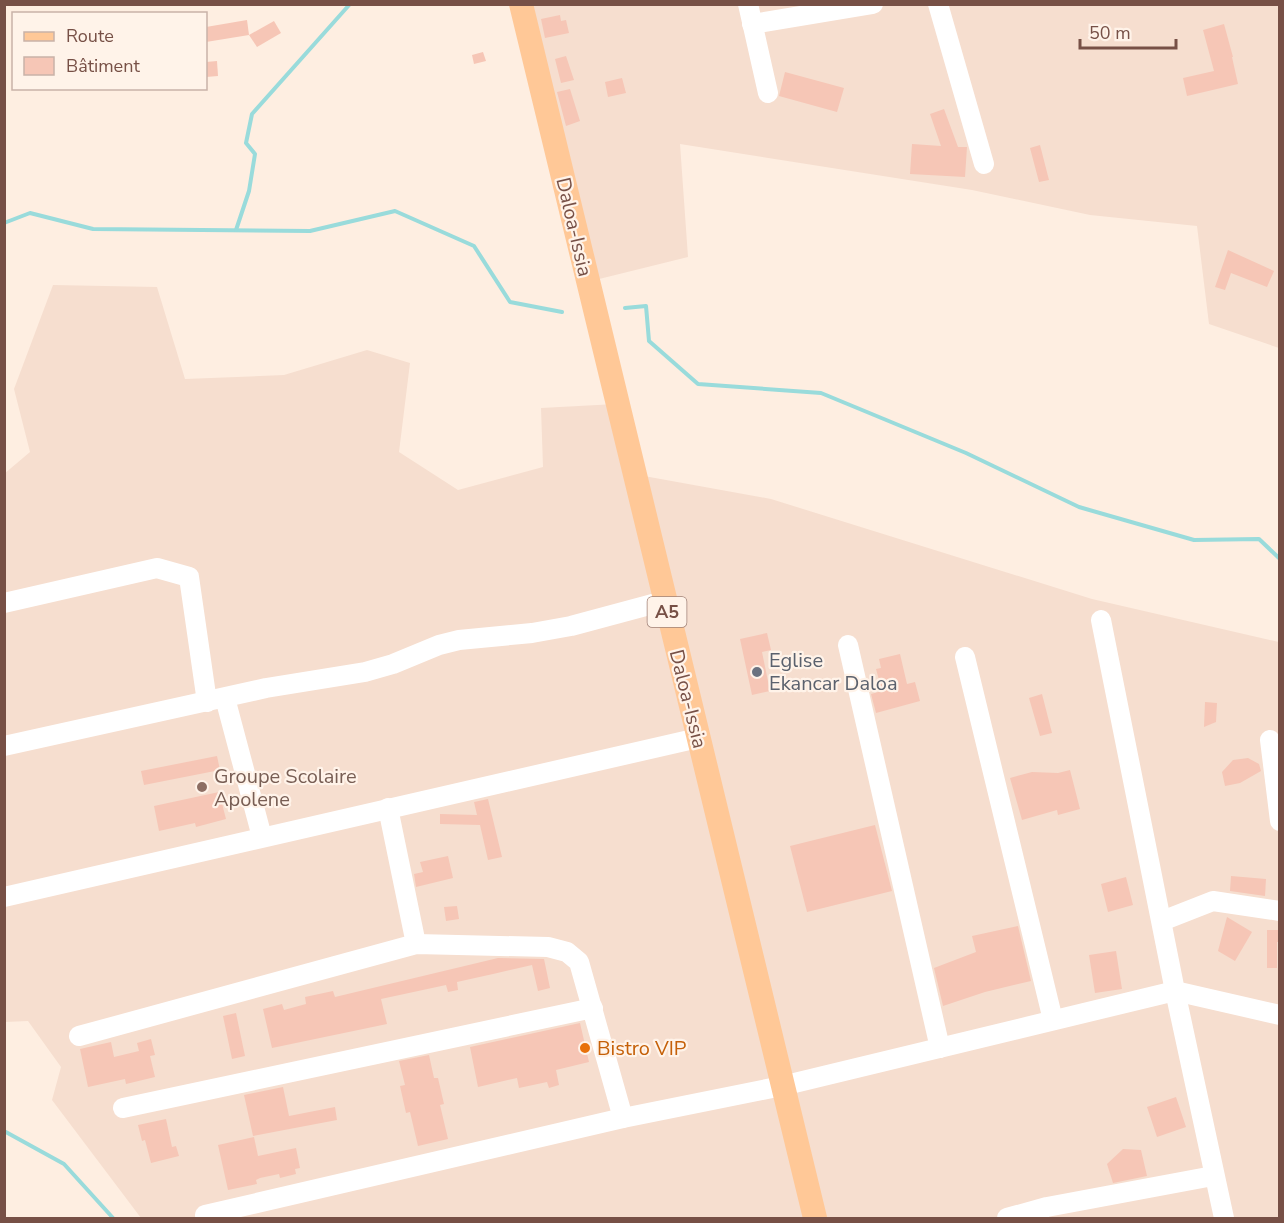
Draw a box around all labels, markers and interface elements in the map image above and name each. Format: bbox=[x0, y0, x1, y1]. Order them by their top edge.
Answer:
legend bbox=[12, 12, 207, 90]
scale bar bbox=[1080, 12, 1176, 50]
text: 50 m bbox=[1089, 21, 1131, 45]
text: Route bbox=[66, 24, 114, 48]
text: Bâtiment bbox=[66, 54, 140, 78]
street label: Daloa-Issia bbox=[549, 175, 599, 279]
road number: A5 bbox=[648, 597, 686, 627]
street label: Daloa-Issia bbox=[663, 647, 713, 751]
place label: Eglise Ekancar Daloa bbox=[769, 647, 898, 697]
marker: Eglise Ekancar Daloa bbox=[750, 665, 764, 679]
place label: Groupe Scolaire Apolene bbox=[214, 763, 357, 813]
marker: Groupe Scolaire Apolene bbox=[195, 780, 209, 794]
place label: Bistro VIP bbox=[597, 1035, 687, 1062]
marker: Bistro VIP bbox=[578, 1041, 592, 1055]

